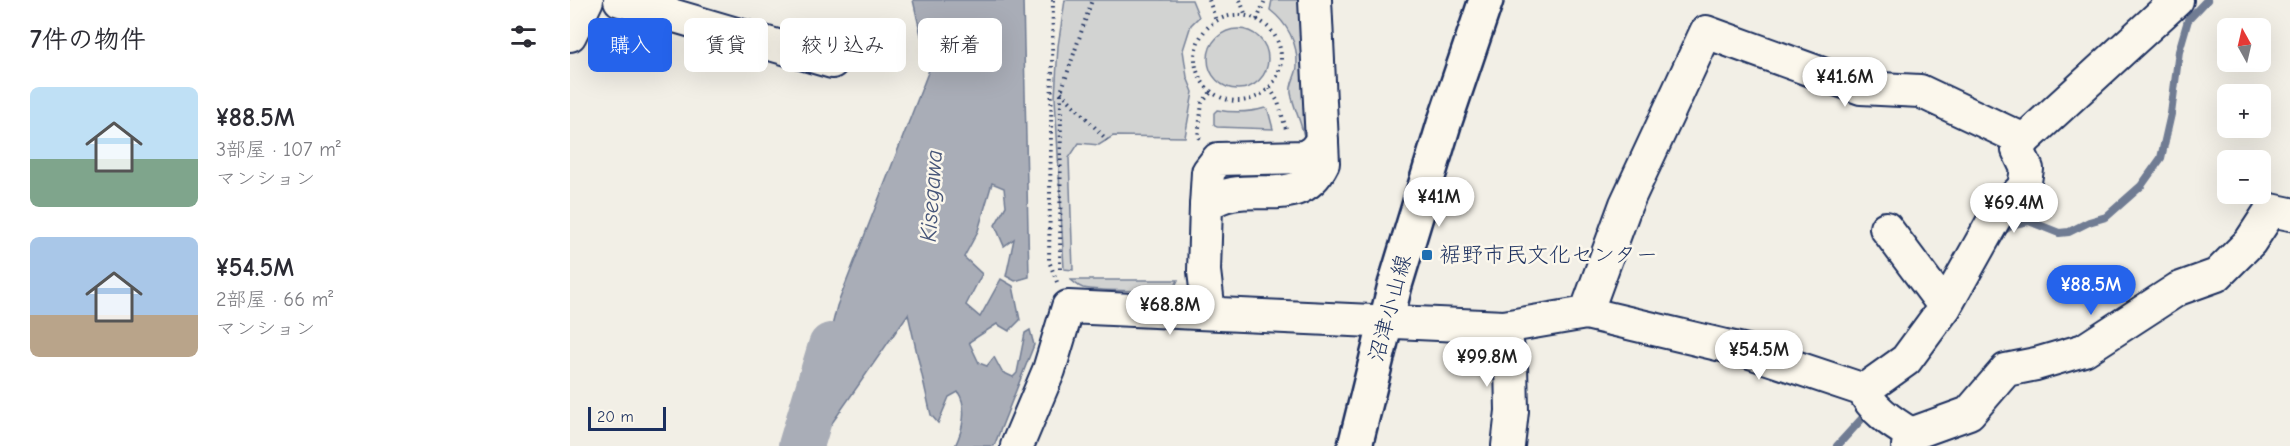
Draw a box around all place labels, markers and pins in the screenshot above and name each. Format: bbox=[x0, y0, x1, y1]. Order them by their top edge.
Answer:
pin: ¥41.6M bbox=[1796, 57, 1894, 108]
pin: ¥41M bbox=[1403, 177, 1475, 228]
pin: ¥69.4M bbox=[1965, 183, 2063, 234]
place label: 裾野市民文化センター bbox=[1439, 242, 1658, 268]
marker: 裾野市民文化センター bbox=[1420, 248, 1434, 262]
pin: ¥88.5M bbox=[2042, 265, 2140, 316]
pin: ¥68.8M bbox=[1121, 285, 1219, 336]
pin: ¥54.5M bbox=[1710, 330, 1808, 381]
pin: ¥99.8M bbox=[1438, 337, 1536, 388]

